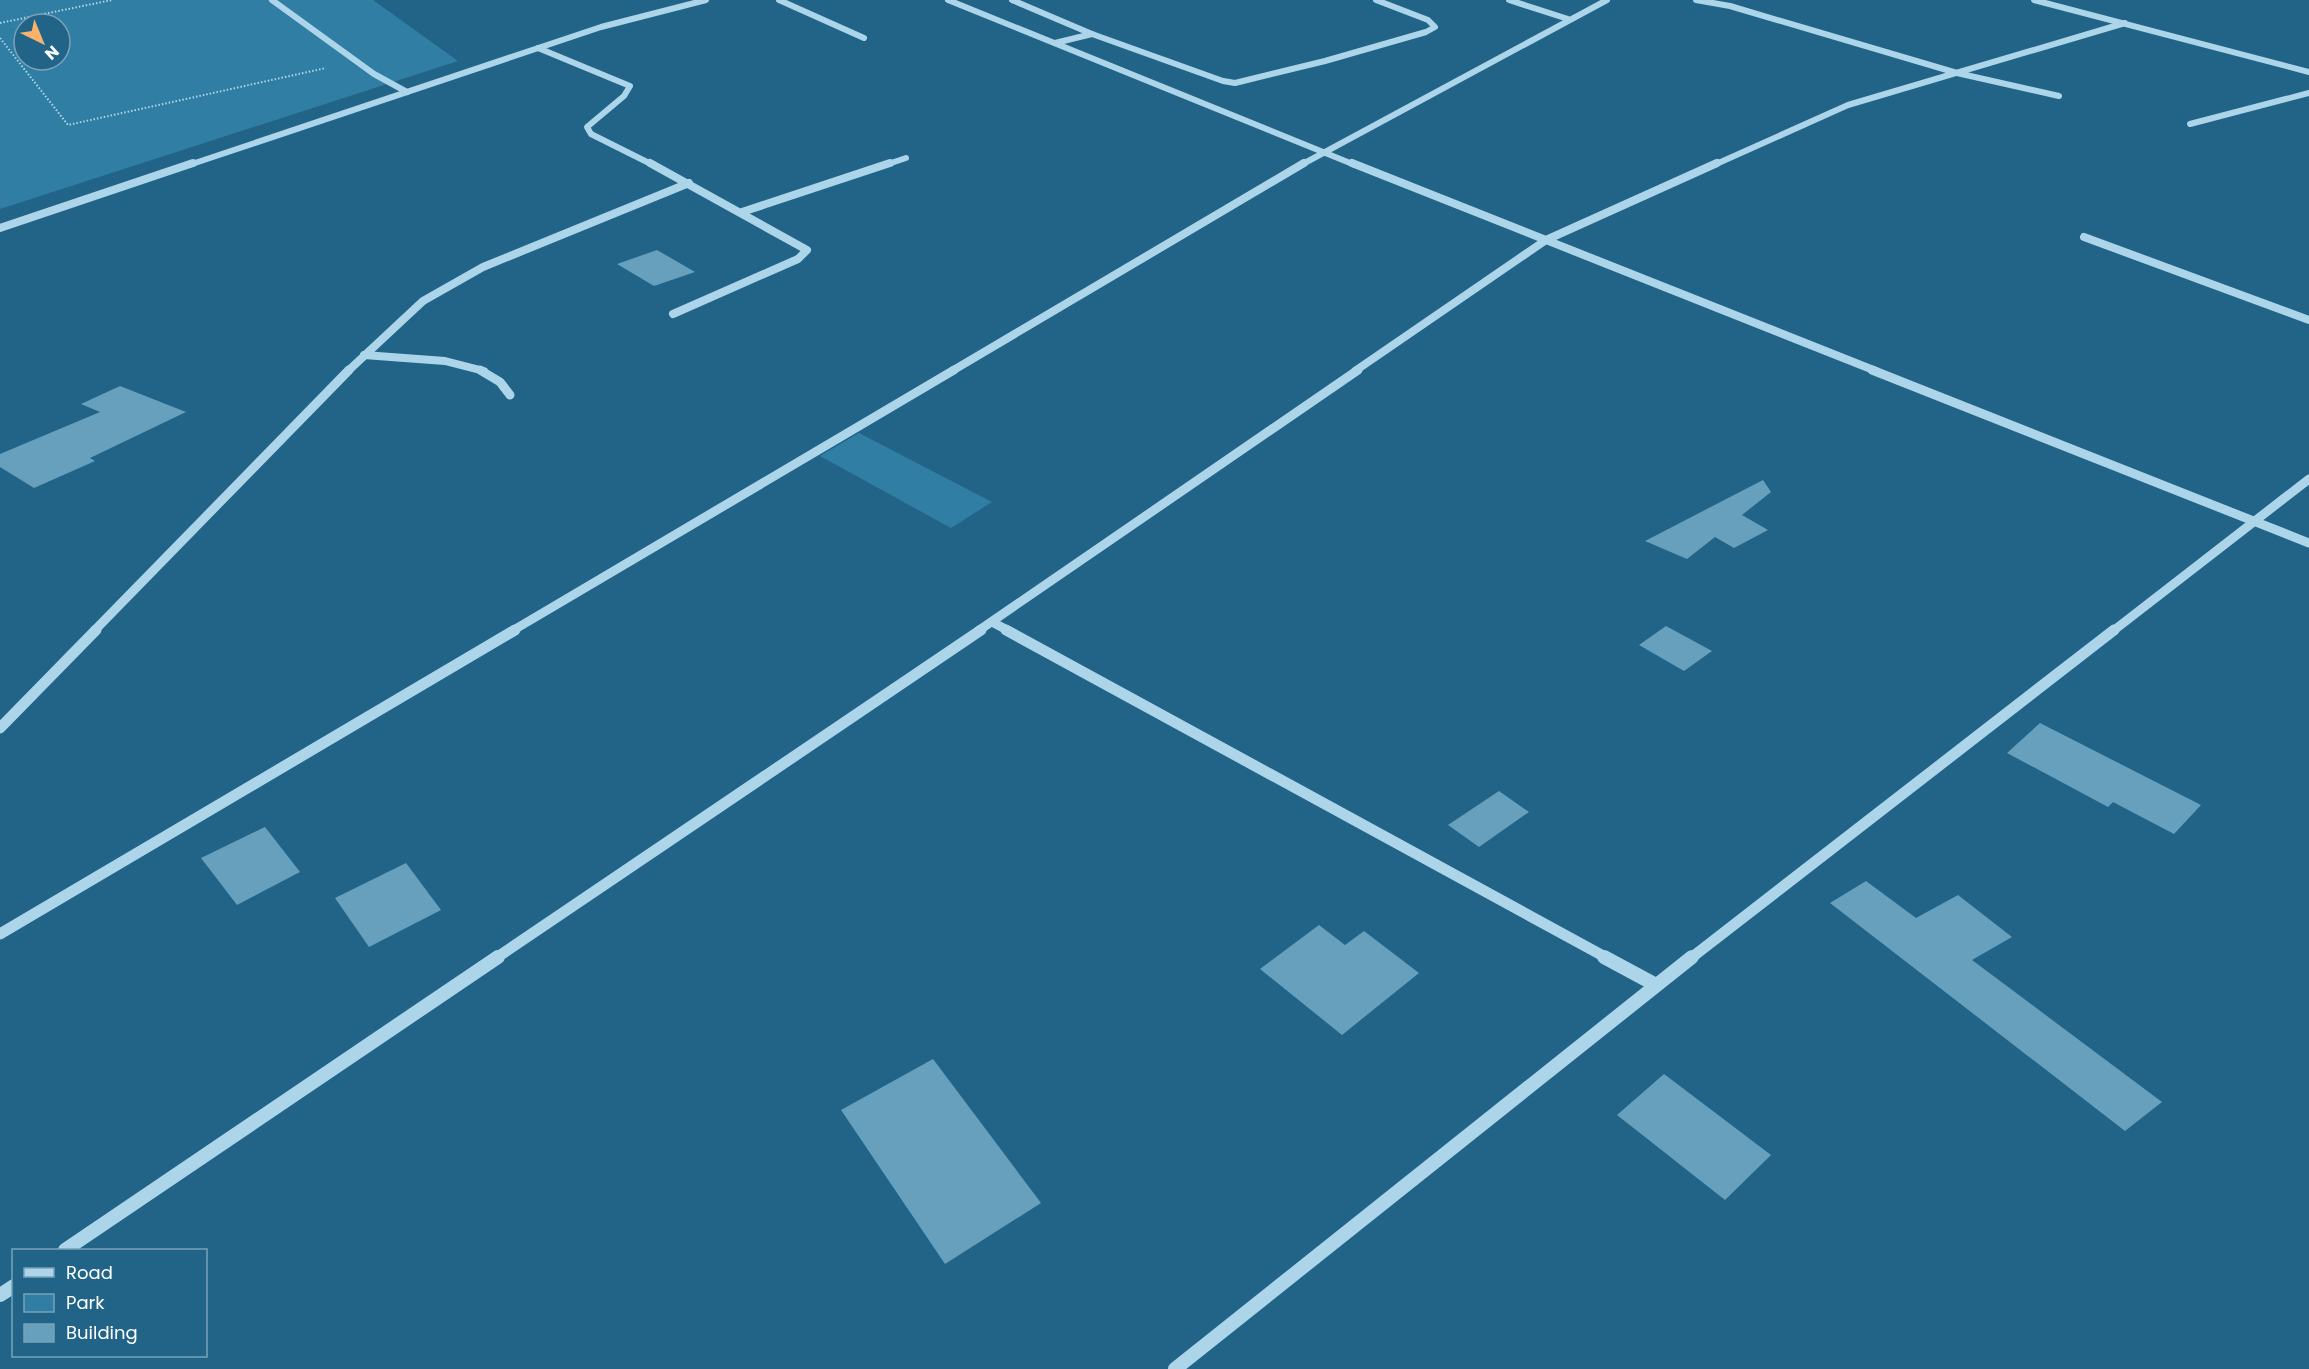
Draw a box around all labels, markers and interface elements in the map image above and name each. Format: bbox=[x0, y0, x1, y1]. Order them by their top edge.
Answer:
north arrow bbox=[12, 12, 72, 72]
text: N bbox=[40, 40, 64, 65]
legend bbox=[12, 1249, 207, 1357]
text: Road bbox=[66, 1260, 113, 1285]
text: Park bbox=[66, 1290, 105, 1315]
text: Building bbox=[66, 1320, 138, 1345]

